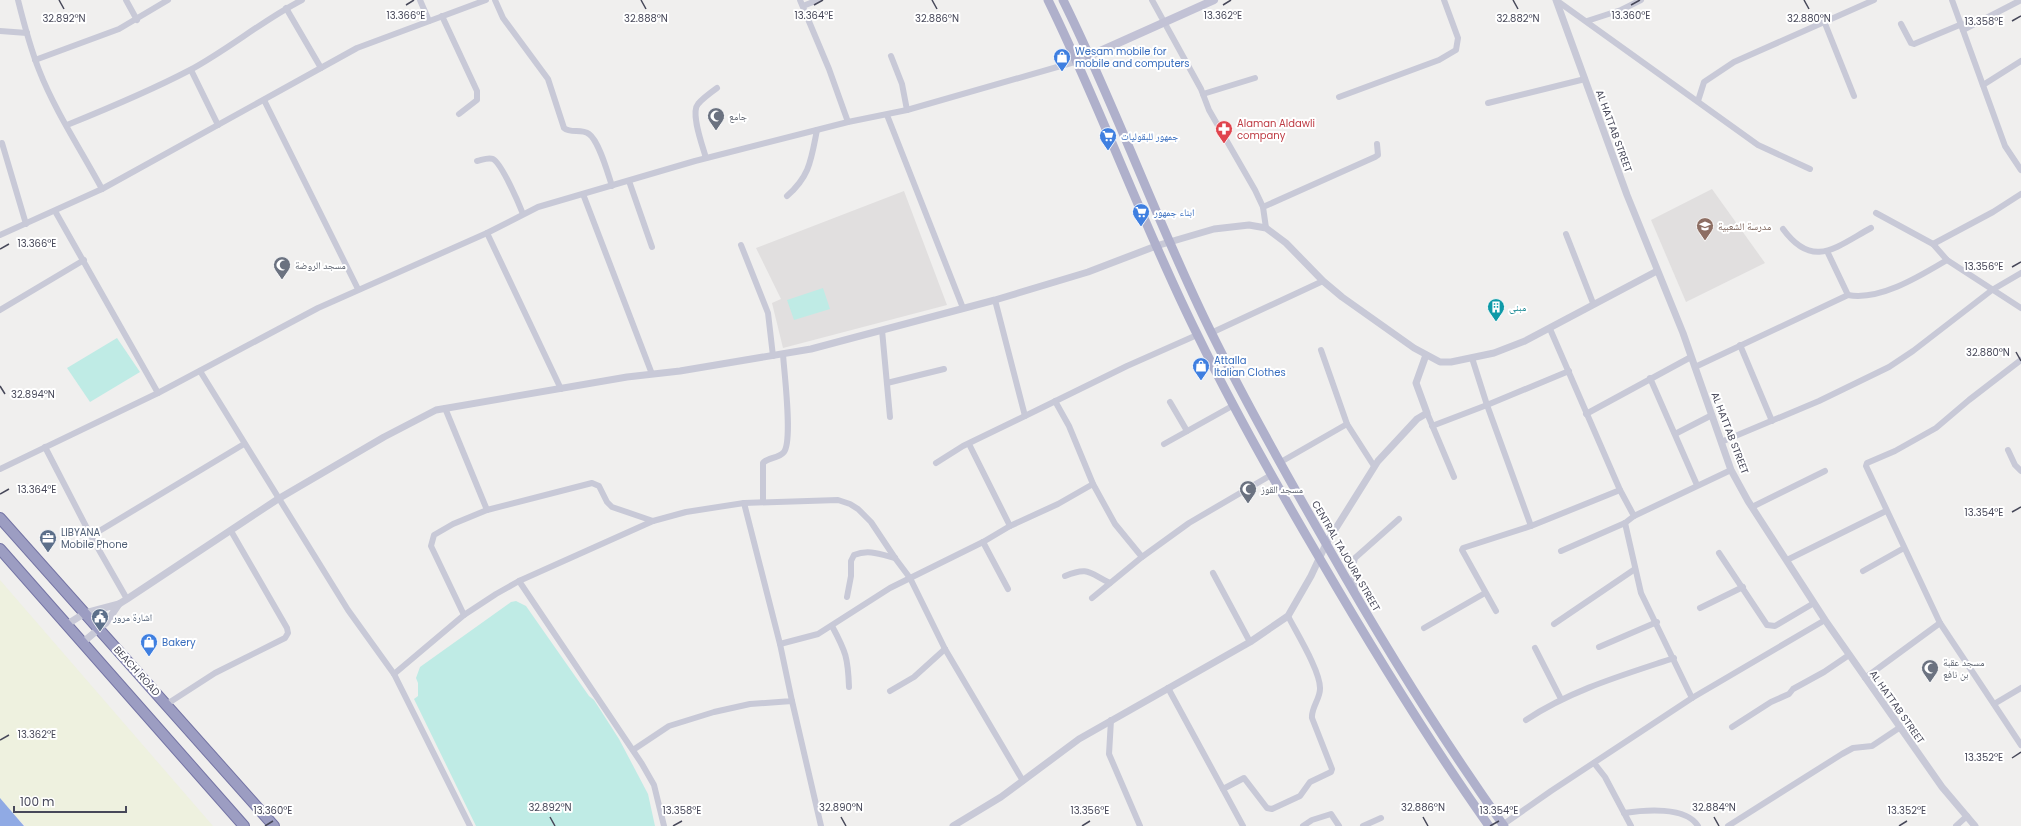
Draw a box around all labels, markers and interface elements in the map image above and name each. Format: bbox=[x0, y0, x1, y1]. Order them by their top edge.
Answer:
text: 13.366°E bbox=[386, 8, 426, 23]
text: 13.364°E bbox=[795, 8, 833, 23]
text: 13.362°E bbox=[1204, 8, 1242, 23]
text: 13.360°E bbox=[1612, 8, 1650, 23]
text: 32.892°N bbox=[42, 11, 86, 26]
text: 32.888°N bbox=[624, 11, 668, 26]
text: 32.886°N bbox=[915, 11, 959, 26]
text: 32.882°N bbox=[1496, 11, 1540, 26]
text: 32.880°N bbox=[1787, 11, 1831, 26]
text: 13.358°E bbox=[1965, 14, 2003, 29]
place label: Wesam mobile for mobile and computers bbox=[1075, 44, 1190, 71]
shop icon: Wesam mobile for mobile and computers bbox=[1052, 47, 1072, 72]
street label: AL HATTAB STREET bbox=[1592, 88, 1636, 175]
mosque icon: جامع bbox=[706, 106, 726, 131]
place label: جامع bbox=[729, 109, 748, 124]
place label: Alaman Aldawli company bbox=[1237, 116, 1315, 143]
pharmacy icon: Alaman Aldawli company bbox=[1214, 119, 1234, 144]
supermarket icon: جمهور للبقوليات bbox=[1098, 126, 1118, 151]
place label: جمهور للبقوليات bbox=[1121, 129, 1179, 144]
supermarket icon: ابناء جمهور bbox=[1131, 202, 1151, 227]
place label: ابناء جمهور bbox=[1153, 205, 1194, 220]
school or university icon: مدرسة الشعبية bbox=[1695, 216, 1715, 241]
place label: مدرسة الشعبية bbox=[1718, 219, 1772, 234]
text: 13.366°E bbox=[17, 236, 57, 251]
mosque icon: مسجد الروضة bbox=[272, 255, 292, 280]
place label: مسجد الروضة bbox=[295, 258, 346, 273]
text: 13.356°E bbox=[1965, 259, 2003, 274]
building icon: مبنى bbox=[1486, 297, 1506, 322]
place label: مبنى bbox=[1509, 300, 1527, 315]
text: 32.880°N bbox=[1966, 345, 2010, 360]
place label: Attalla Italian Clothes bbox=[1214, 353, 1286, 380]
shop icon: Attalla Italian Clothes bbox=[1191, 356, 1211, 381]
text: 32.894°N bbox=[11, 387, 55, 402]
street label: AL HATTAB STREET bbox=[1707, 390, 1753, 477]
mosque icon: مسجد القوز bbox=[1238, 479, 1258, 504]
text: 13.364°E bbox=[18, 482, 56, 497]
place label: مسجد القوز bbox=[1260, 482, 1304, 497]
street label: CENTRAL TAJOURA STREET bbox=[1308, 498, 1384, 615]
text: 13.354°E bbox=[1965, 505, 2003, 520]
place label: LIBYANA Mobile Phone bbox=[61, 525, 128, 552]
office icon: LIBYANA Mobile Phone bbox=[38, 528, 58, 553]
public building icon: اشارة مرور bbox=[90, 607, 110, 632]
place label: اشارة مرور bbox=[112, 610, 152, 625]
shop icon: Bakery bbox=[139, 632, 159, 657]
place label: Bakery bbox=[162, 635, 196, 650]
street label: BEACH ROAD bbox=[110, 643, 164, 699]
place label: مسجد عقبة بن نافع bbox=[1943, 655, 1985, 682]
mosque icon: مسجد عقبة بن نافع bbox=[1920, 658, 1940, 683]
street label: AL HATTAB STREET bbox=[1866, 667, 1928, 747]
text: 13.362°E bbox=[18, 727, 56, 742]
text: 13.352°E bbox=[1965, 750, 2003, 765]
scale bar bbox=[14, 788, 126, 814]
text: 100 m bbox=[20, 793, 54, 810]
text: 32.892°N bbox=[528, 800, 572, 815]
text: 32.890°N bbox=[819, 800, 863, 815]
text: 32.886°N bbox=[1401, 800, 1445, 815]
text: 32.884°N bbox=[1692, 800, 1736, 815]
text: 13.360°E bbox=[254, 803, 292, 818]
text: 13.358°E bbox=[663, 803, 701, 818]
text: 13.356°E bbox=[1071, 803, 1109, 818]
text: 13.354°E bbox=[1480, 803, 1518, 818]
text: 13.352°E bbox=[1888, 803, 1926, 818]

